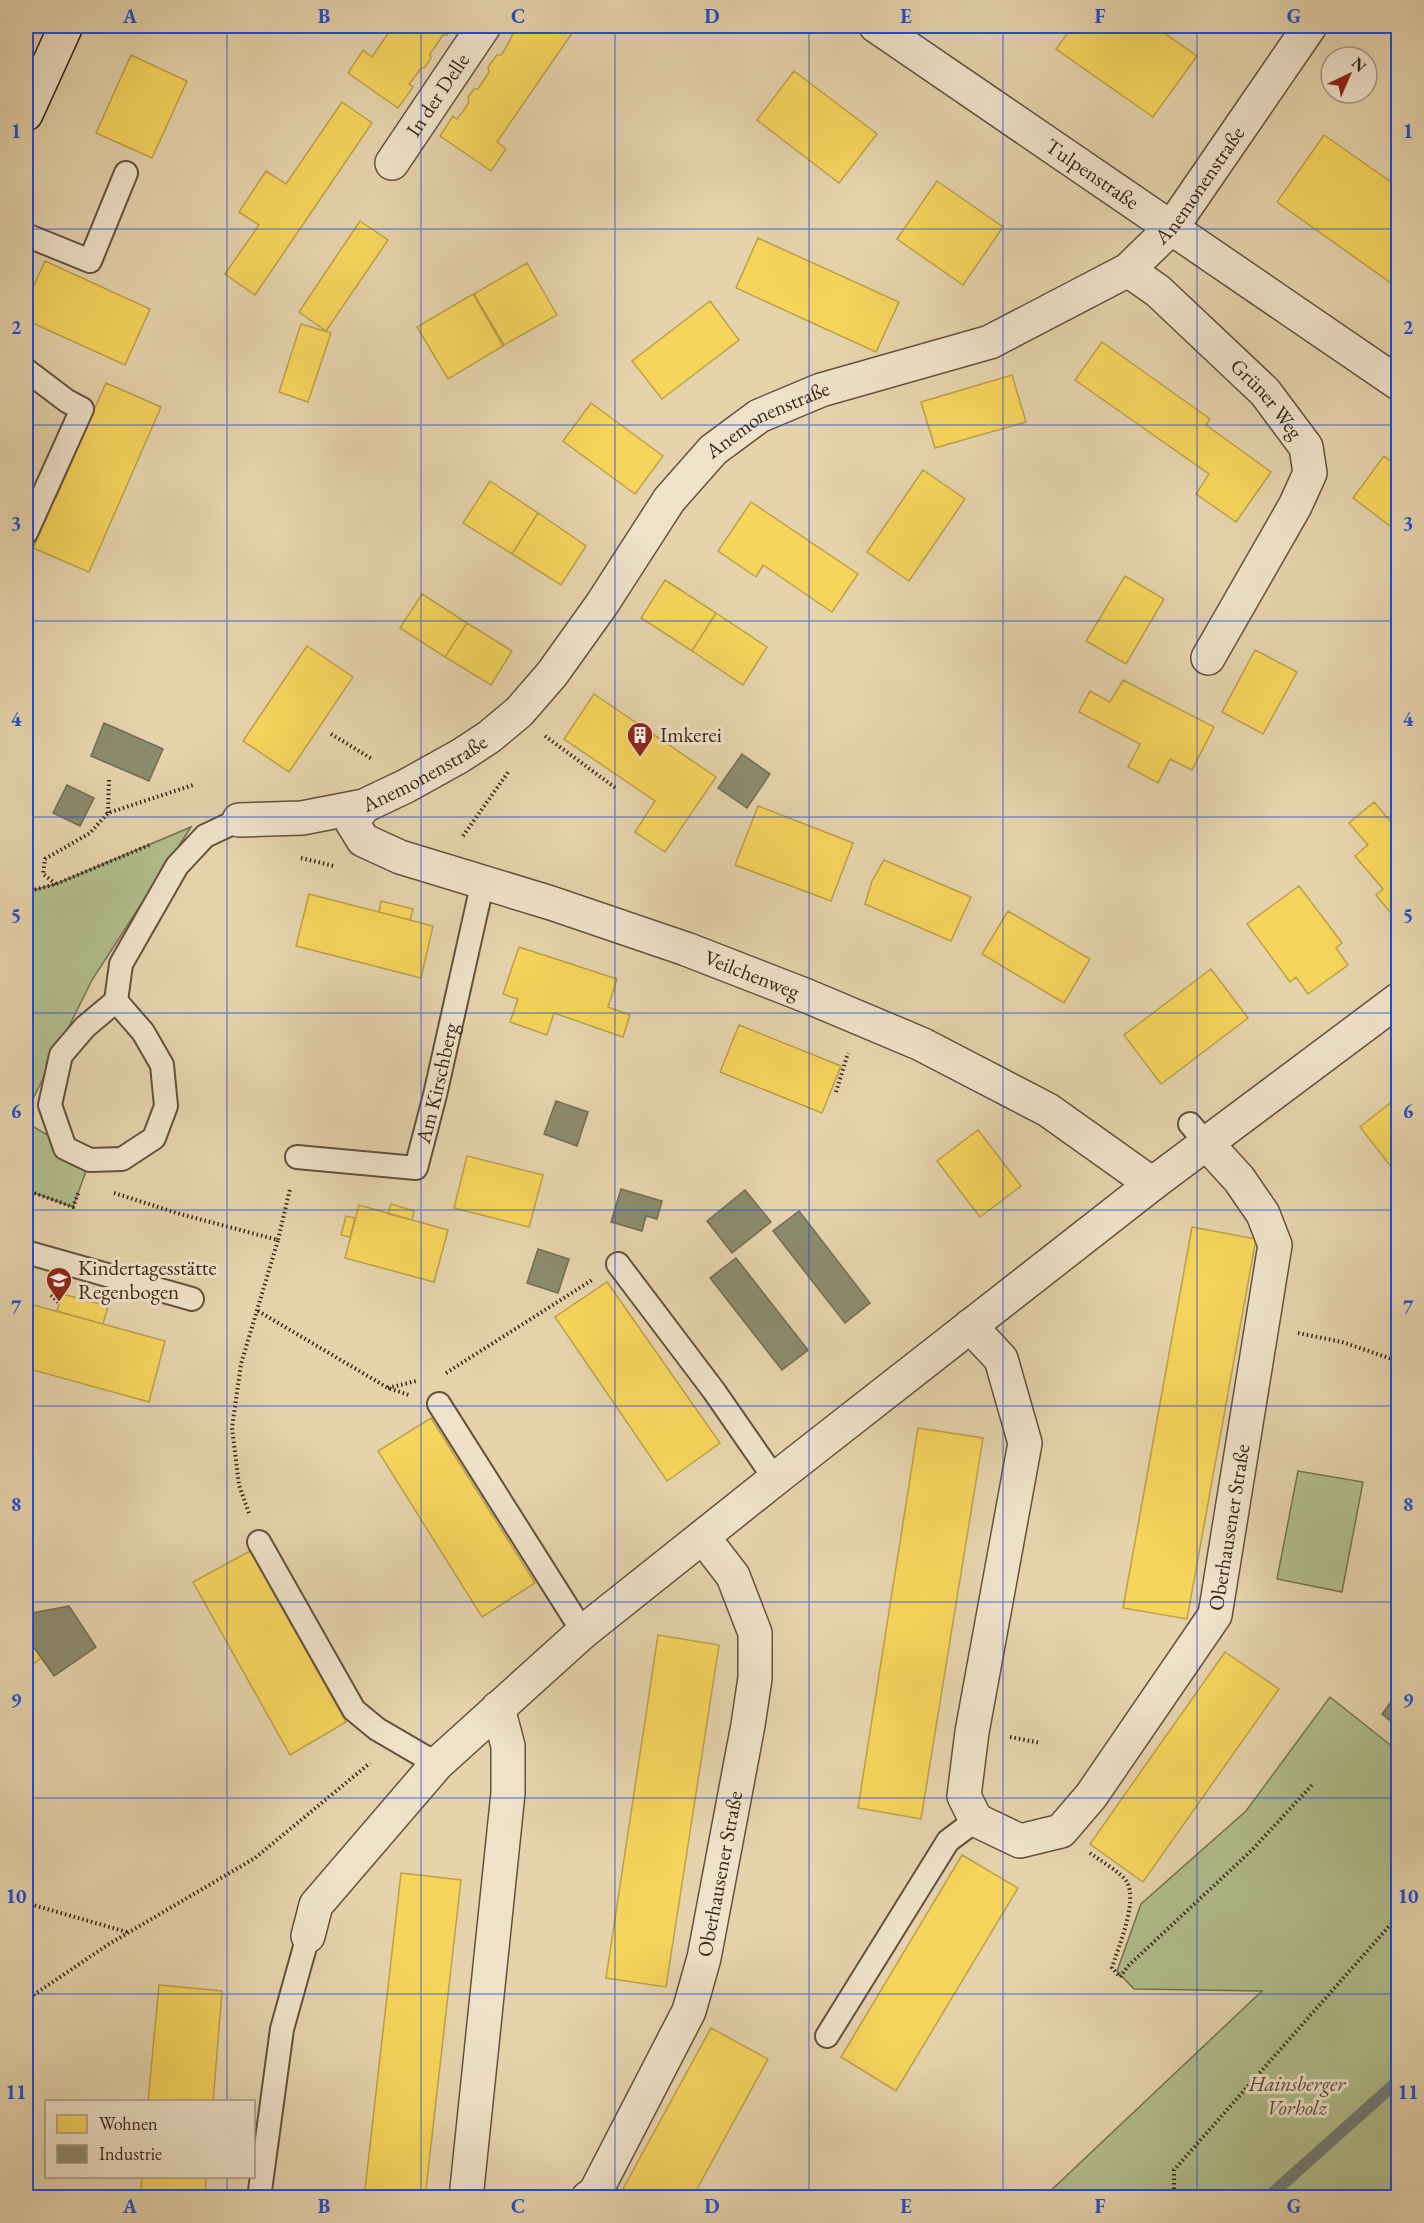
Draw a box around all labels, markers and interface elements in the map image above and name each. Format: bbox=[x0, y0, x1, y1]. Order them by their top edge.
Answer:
text: A bbox=[122, 3, 138, 29]
text: B bbox=[318, 3, 330, 29]
text: C bbox=[511, 3, 525, 29]
text: D bbox=[704, 3, 720, 29]
text: E bbox=[900, 3, 912, 29]
text: F bbox=[1095, 3, 1106, 29]
text: G bbox=[1287, 3, 1301, 29]
north arrow bbox=[1319, 45, 1379, 105]
street label: In der Delle bbox=[400, 48, 475, 142]
text: N bbox=[1347, 53, 1371, 77]
text: 1 bbox=[11, 118, 21, 144]
text: 1 bbox=[1403, 118, 1413, 144]
street label: Anemonenstraße bbox=[1148, 121, 1250, 251]
street label: Tulpenstraße bbox=[1040, 132, 1145, 215]
text: 2 bbox=[11, 314, 22, 340]
text: 2 bbox=[1403, 314, 1414, 340]
street label: Grüner Weg bbox=[1225, 352, 1310, 445]
street label: Anemonenstraße bbox=[699, 374, 832, 465]
text: 3 bbox=[11, 510, 21, 536]
text: 3 bbox=[1403, 510, 1413, 536]
text: 4 bbox=[11, 706, 22, 732]
text: 4 bbox=[1403, 706, 1414, 732]
building icon: Imkerei bbox=[625, 720, 655, 758]
place label: Imkerei bbox=[660, 721, 722, 748]
street label: Anemonenstraße bbox=[357, 728, 492, 818]
text: 5 bbox=[11, 902, 21, 928]
text: 5 bbox=[1403, 902, 1413, 928]
street label: Veilchenweg bbox=[701, 943, 804, 1005]
street label: Am Kirschberg bbox=[409, 1019, 464, 1147]
text: 6 bbox=[11, 1098, 22, 1124]
text: 6 bbox=[1403, 1098, 1414, 1124]
place label: Kindertagesstätte Regenbogen bbox=[78, 1254, 217, 1305]
school or university icon: Kindertagesstätte Regenbogen bbox=[44, 1265, 74, 1303]
text: 7 bbox=[11, 1294, 22, 1320]
text: 7 bbox=[1403, 1294, 1414, 1320]
street label: Oberhausener Straße bbox=[1202, 1442, 1256, 1613]
text: 8 bbox=[11, 1491, 21, 1517]
text: 8 bbox=[1403, 1491, 1413, 1517]
text: 9 bbox=[11, 1687, 22, 1713]
text: 9 bbox=[1403, 1687, 1414, 1713]
street label: Oberhausener Straße bbox=[690, 1789, 748, 1959]
text: 10 bbox=[5, 1883, 27, 1909]
text: 10 bbox=[1397, 1883, 1419, 1909]
park label: Hainsberger Vorholz bbox=[1248, 2070, 1346, 2121]
text: 11 bbox=[5, 2079, 27, 2105]
text: 11 bbox=[1397, 2079, 1419, 2105]
legend bbox=[45, 2100, 255, 2178]
text: Wohnen bbox=[99, 2112, 158, 2135]
text: Industrie bbox=[99, 2142, 162, 2165]
text: A bbox=[122, 2193, 138, 2219]
text: B bbox=[318, 2193, 330, 2219]
text: C bbox=[511, 2193, 525, 2219]
text: D bbox=[704, 2193, 720, 2219]
text: E bbox=[900, 2193, 912, 2219]
text: F bbox=[1095, 2193, 1106, 2219]
text: G bbox=[1287, 2193, 1301, 2219]

